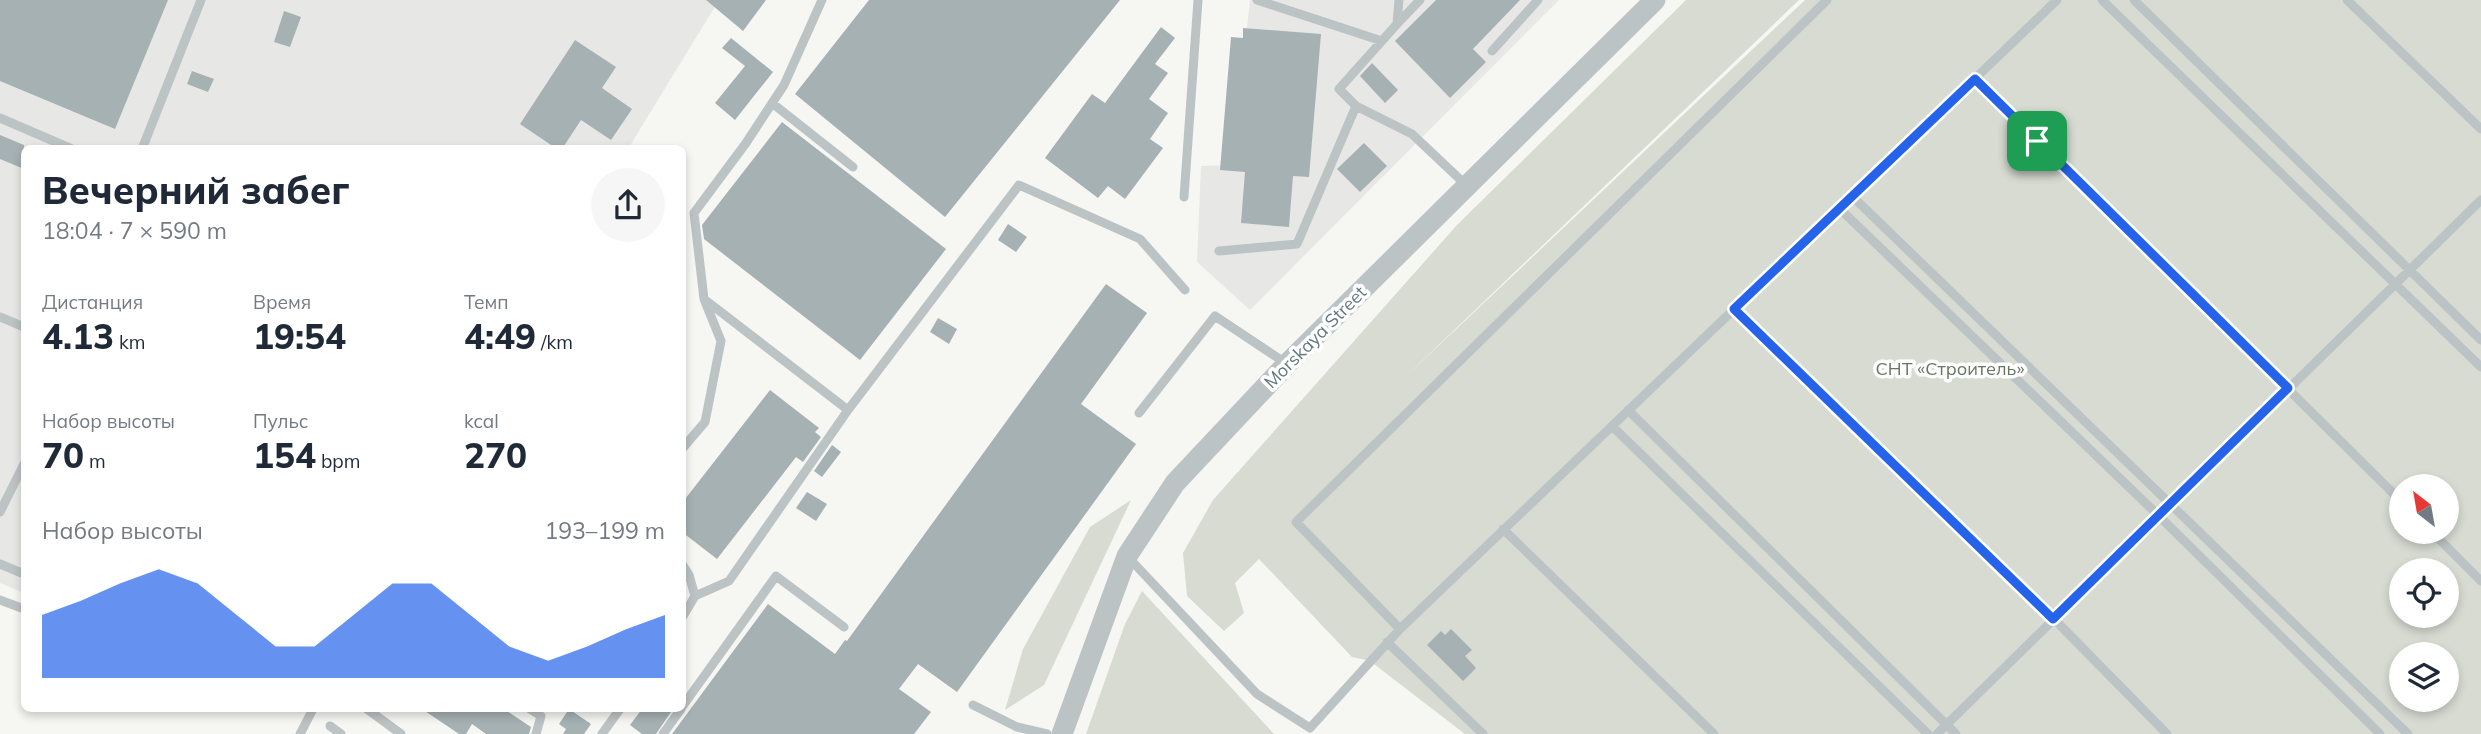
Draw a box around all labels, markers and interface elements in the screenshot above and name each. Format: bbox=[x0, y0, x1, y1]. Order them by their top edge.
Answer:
pin bbox=[2007, 111, 2067, 171]
icon: arrive bbox=[2018, 122, 2056, 160]
text: Вечерний забег bbox=[42, 166, 350, 214]
button: share bbox=[591, 168, 665, 242]
text: 18:04 · 7 × 590 m bbox=[42, 216, 227, 245]
street label: Morskaya Street bbox=[1259, 281, 1371, 393]
text: Дистанция bbox=[42, 290, 143, 314]
text: Время bbox=[253, 290, 311, 314]
text: Темп bbox=[464, 290, 509, 314]
text: 4.13 bbox=[42, 314, 114, 358]
text: 19:54 bbox=[253, 314, 346, 358]
text: 4:49 bbox=[464, 314, 536, 358]
text: km bbox=[114, 330, 146, 354]
text: /km bbox=[536, 330, 573, 354]
park label: СНТ «Строитель» bbox=[1876, 357, 2024, 380]
text: Набор высоты bbox=[42, 409, 175, 433]
text: Пульс bbox=[253, 409, 308, 433]
text: kcal bbox=[464, 409, 499, 433]
text: 70 bbox=[42, 433, 84, 477]
text: 154 bbox=[253, 433, 316, 477]
text: 270 bbox=[464, 433, 527, 477]
text: m bbox=[84, 449, 106, 473]
text: bpm bbox=[316, 449, 360, 473]
north arrow bbox=[2389, 474, 2459, 544]
map controls bbox=[2389, 474, 2459, 712]
text: Набор высоты bbox=[42, 516, 203, 545]
text: 193–199 m bbox=[544, 516, 665, 545]
button: locate bbox=[2389, 558, 2459, 628]
button: layers bbox=[2389, 642, 2459, 712]

